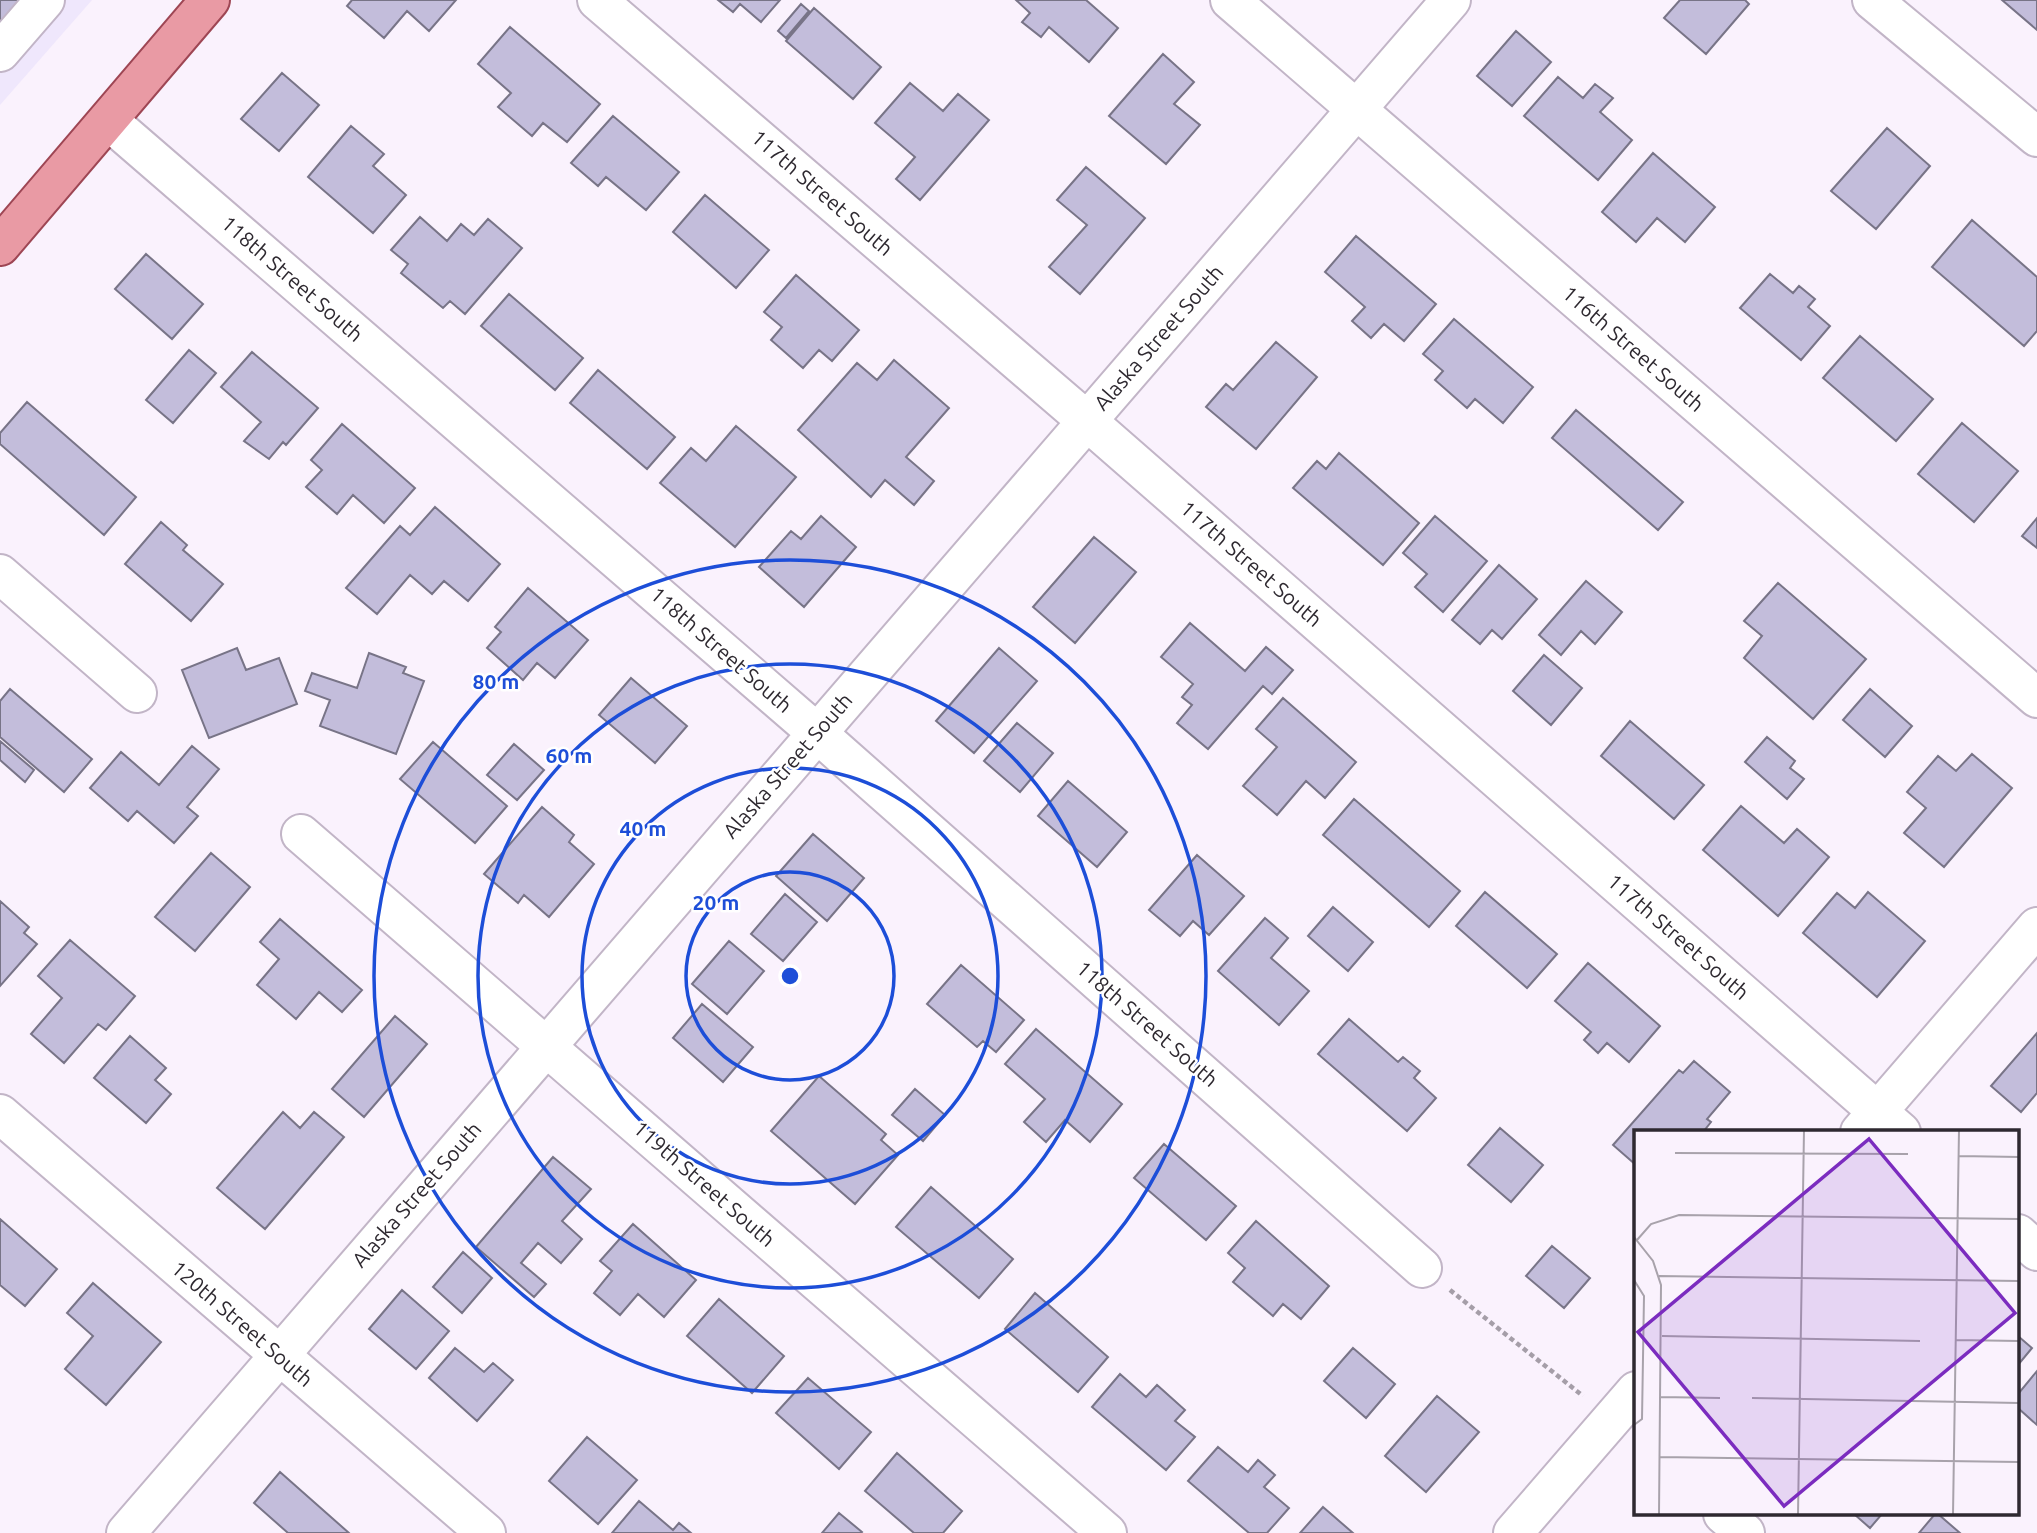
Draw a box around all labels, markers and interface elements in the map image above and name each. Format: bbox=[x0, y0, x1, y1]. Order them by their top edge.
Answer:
street label: 117th Street South bbox=[747, 124, 898, 260]
street label: 118th Street South bbox=[217, 210, 368, 346]
street label: Alaska Street South bbox=[1089, 260, 1228, 415]
street label: 116th Street South bbox=[1558, 280, 1709, 416]
street label: 117th Street South bbox=[1176, 495, 1327, 631]
street label: 118th Street South bbox=[646, 581, 797, 717]
text: 80 m bbox=[473, 669, 519, 693]
street label: Alaska Street South bbox=[718, 688, 857, 843]
text: 60 m bbox=[546, 743, 592, 767]
text: 40 m bbox=[620, 816, 666, 840]
street label: 117th Street South bbox=[1603, 868, 1754, 1004]
text: 20 m bbox=[693, 890, 739, 914]
street label: 118th Street South bbox=[1072, 955, 1223, 1091]
centre of rings bbox=[778, 964, 802, 988]
street label: 119th Street South bbox=[629, 1115, 780, 1251]
street label: Alaska Street South bbox=[347, 1117, 486, 1272]
inset map bbox=[1634, 1130, 2020, 1516]
street label: 120th Street South bbox=[167, 1255, 318, 1391]

